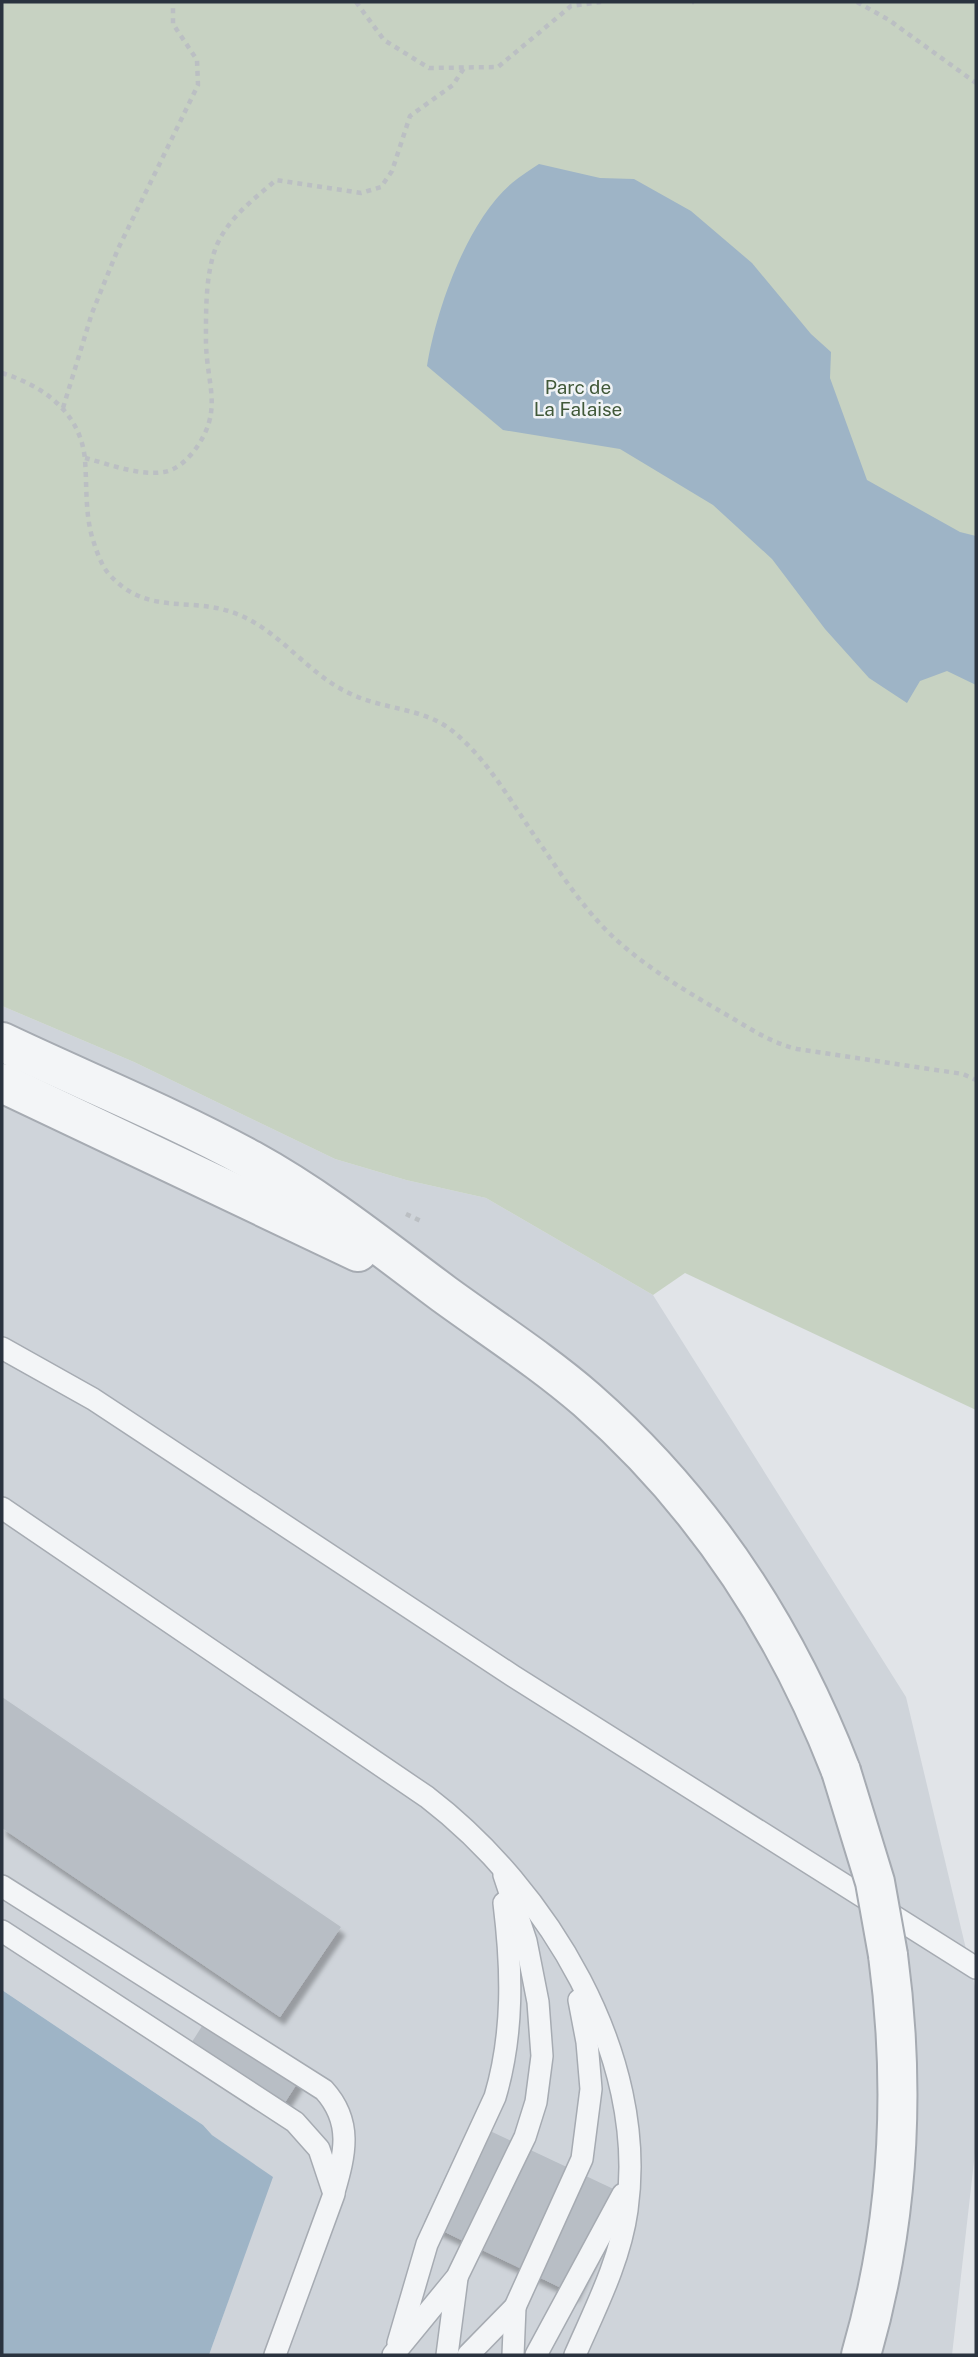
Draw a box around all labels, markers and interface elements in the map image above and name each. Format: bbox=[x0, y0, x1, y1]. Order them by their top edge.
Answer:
park label: Parc de La Falaise bbox=[534, 376, 622, 420]

